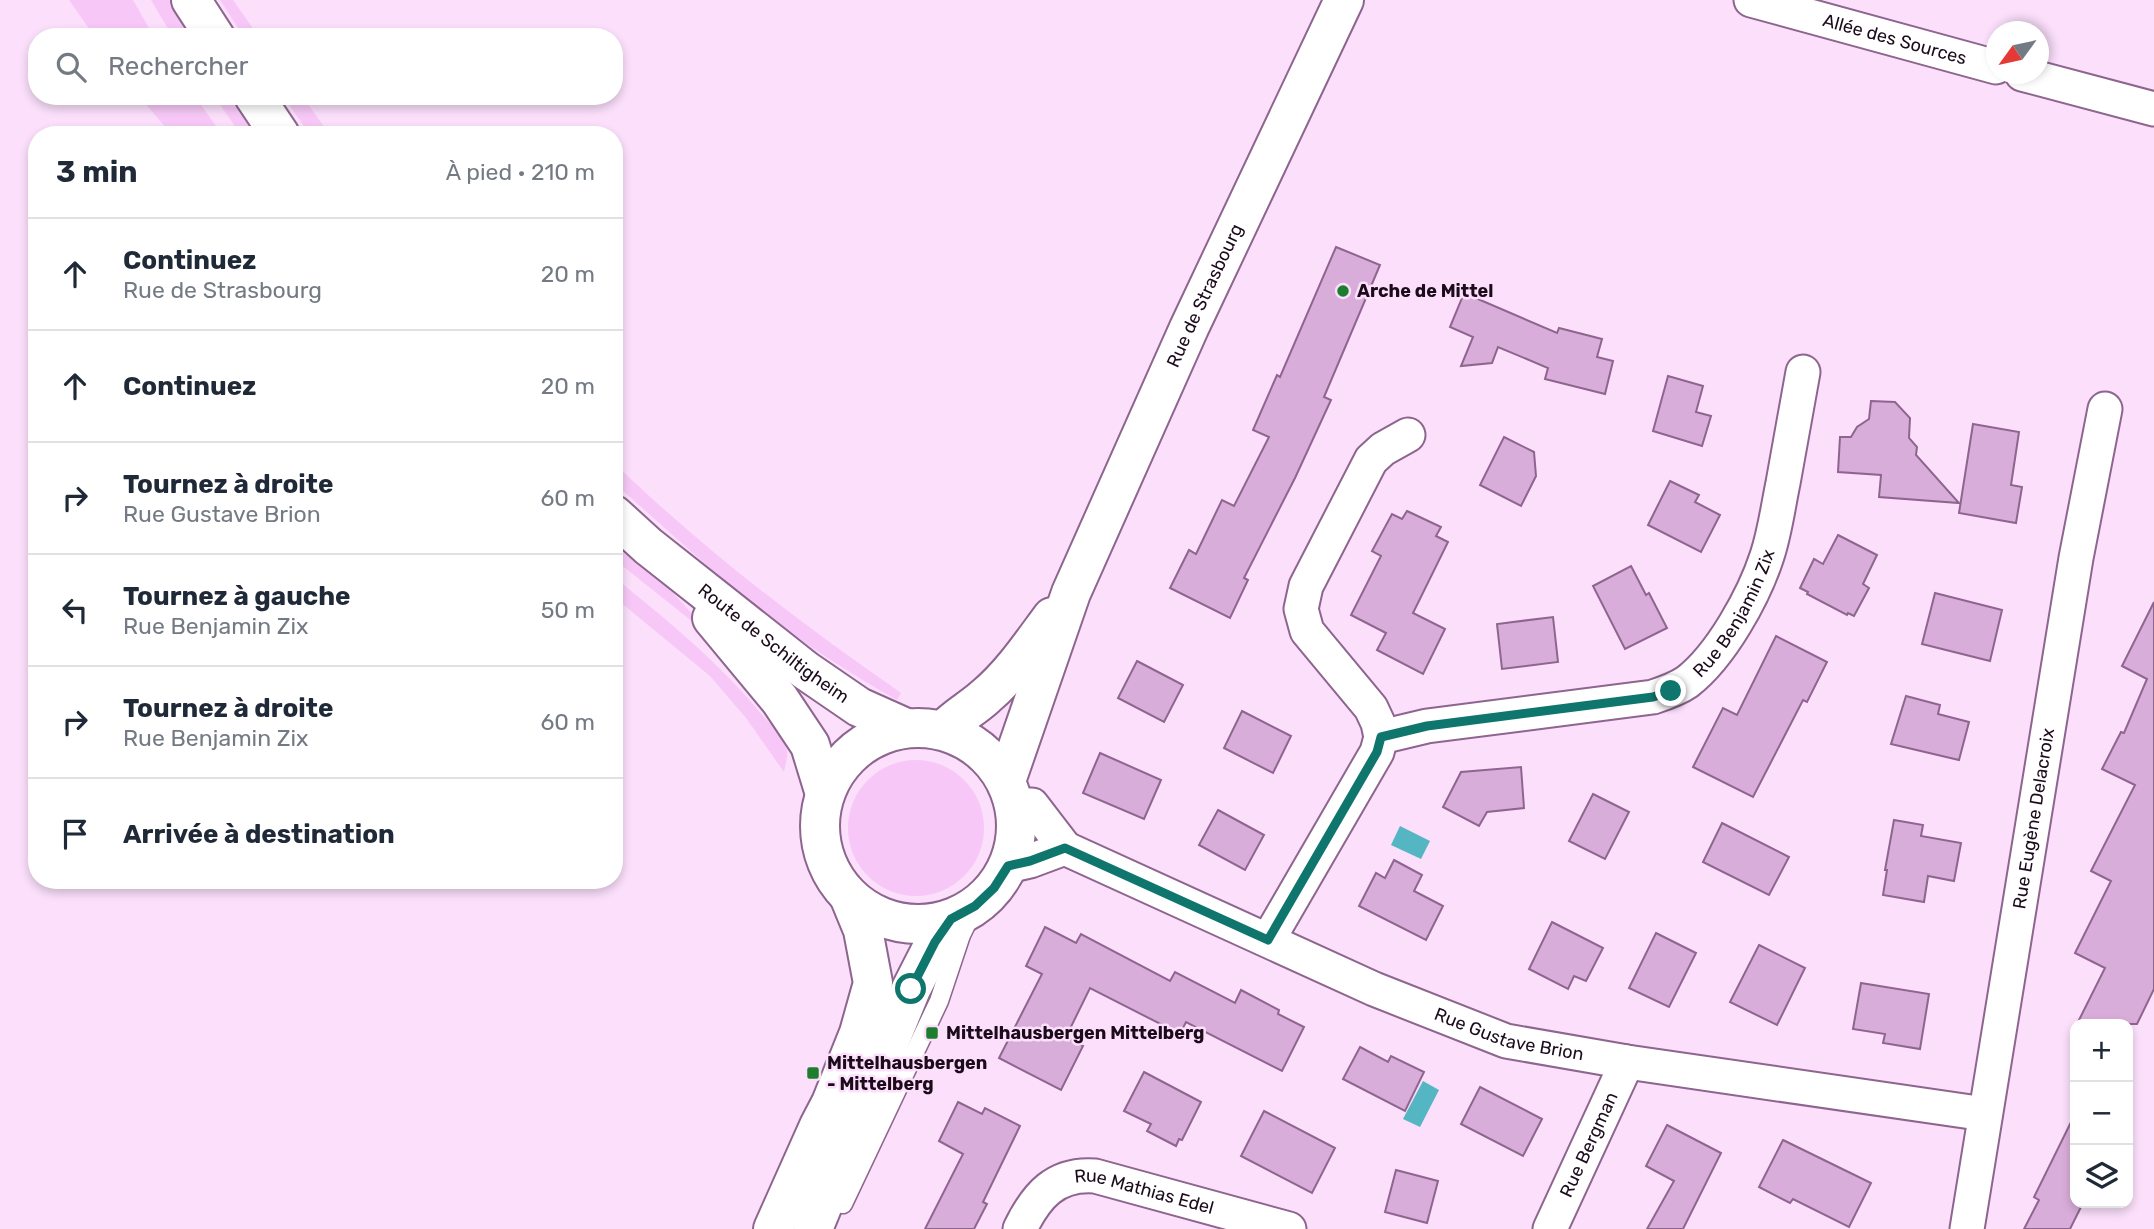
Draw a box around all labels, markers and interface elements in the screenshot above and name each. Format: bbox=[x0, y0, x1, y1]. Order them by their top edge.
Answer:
street label: Allée des Sources bbox=[1820, 9, 1969, 69]
north arrow bbox=[1986, 21, 2049, 84]
search box bbox=[28, 28, 623, 105]
icon: search bbox=[52, 48, 90, 86]
text: Rechercher bbox=[108, 51, 248, 82]
text: 3 min bbox=[56, 154, 138, 190]
text: À pied · 210 m bbox=[446, 158, 595, 186]
street label: Rue de Strasbourg bbox=[1162, 220, 1248, 371]
text: Continuez bbox=[123, 245, 256, 276]
icon: ahead bbox=[56, 255, 94, 293]
text: 20 m bbox=[541, 260, 595, 288]
text: Rue de Strasbourg bbox=[123, 276, 322, 304]
place label: Arche de Mittel bbox=[1357, 280, 1493, 302]
marker: Arche de Mittel bbox=[1335, 283, 1351, 299]
icon: ahead bbox=[56, 367, 94, 405]
text: Continuez bbox=[123, 371, 256, 402]
text: 20 m bbox=[541, 372, 595, 400]
text: Tournez à droite bbox=[123, 469, 333, 500]
icon: right bbox=[56, 479, 94, 517]
text: 60 m bbox=[540, 484, 595, 512]
text: Rue Gustave Brion bbox=[123, 500, 321, 528]
street label: Rue Benjamin Zix bbox=[1688, 546, 1780, 682]
street label: Route de Schiltigheim bbox=[694, 579, 853, 708]
text: Tournez à gauche bbox=[123, 581, 351, 612]
icon: left bbox=[56, 591, 94, 629]
text: 50 m bbox=[541, 596, 595, 624]
text: Rue Benjamin Zix bbox=[123, 612, 309, 640]
route end bbox=[1655, 675, 1686, 706]
text: Tournez à droite bbox=[123, 693, 333, 724]
icon: right bbox=[56, 703, 94, 741]
text: 60 m bbox=[540, 708, 595, 736]
text: Rue Benjamin Zix bbox=[123, 724, 309, 752]
street label: Rue Eugène Delacroix bbox=[2008, 726, 2059, 910]
icon: arrive bbox=[56, 815, 94, 853]
text: Arrivée à destination bbox=[123, 819, 395, 850]
route start bbox=[895, 973, 926, 1004]
street label: Rue Gustave Brion bbox=[1431, 1003, 1585, 1065]
map controls bbox=[2070, 1019, 2133, 1208]
button: + bbox=[2070, 1019, 2133, 1082]
place label: Mittelhausbergen Mittelberg bbox=[946, 1022, 1204, 1044]
marker: Mittelhausbergen Mittelberg bbox=[924, 1025, 940, 1041]
place label: Mittelhausbergen - Mittelberg bbox=[827, 1052, 987, 1095]
marker: Mittelhausbergen - Mittelberg bbox=[805, 1065, 821, 1081]
button: − bbox=[2070, 1082, 2133, 1145]
street label: Rue Bergman bbox=[1555, 1088, 1623, 1201]
button: layers bbox=[2070, 1145, 2133, 1208]
street label: Rue Mathias Edel bbox=[1073, 1165, 1216, 1219]

